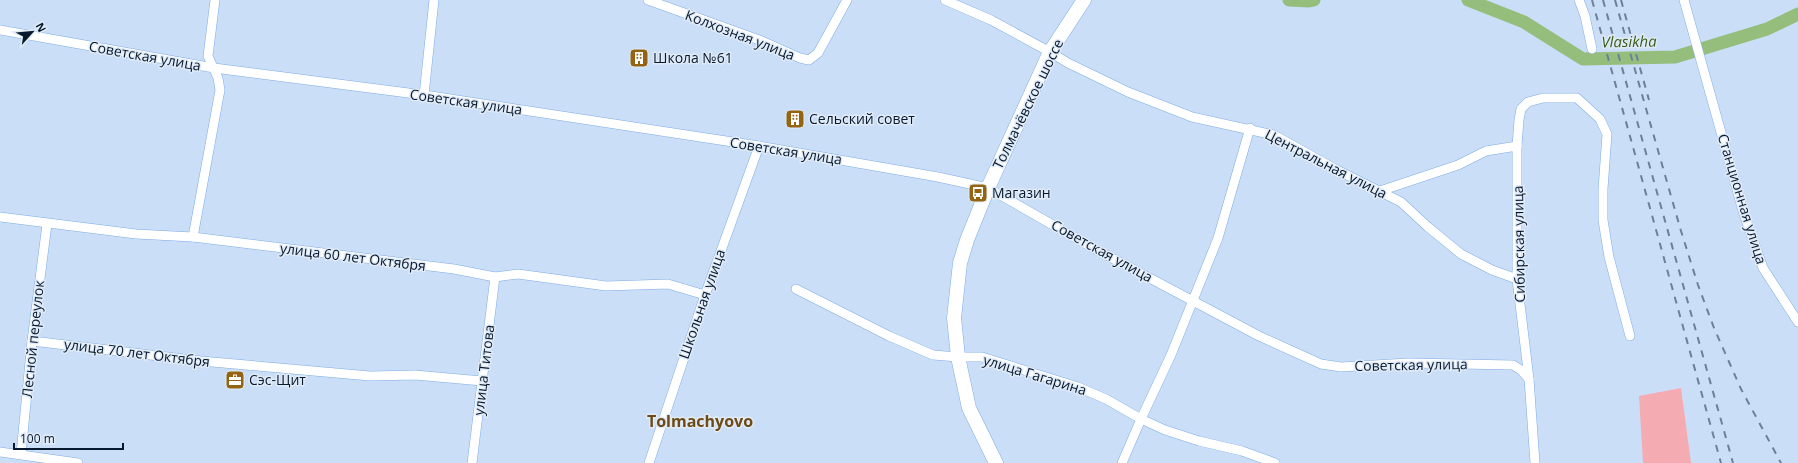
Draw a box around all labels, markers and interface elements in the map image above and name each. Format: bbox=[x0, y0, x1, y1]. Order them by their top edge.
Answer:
street label: Колхозная улица bbox=[683, 5, 798, 64]
north arrow bbox=[12, 12, 52, 52]
text: N bbox=[33, 20, 50, 35]
water label: Vlasikha bbox=[1601, 31, 1657, 51]
street label: Толмачёвское шоссе bbox=[988, 35, 1067, 172]
street label: Советская улица bbox=[88, 36, 203, 75]
building icon: Школа №61 bbox=[628, 47, 650, 69]
place label: Школа №61 bbox=[653, 48, 733, 67]
street label: Советская улица bbox=[409, 84, 523, 119]
building icon: Сельский совет bbox=[784, 108, 806, 130]
place label: Сельский совет bbox=[809, 109, 915, 128]
street label: Центральная улица bbox=[1262, 125, 1391, 203]
street label: Станционная улица bbox=[1714, 131, 1771, 266]
street label: Советская улица bbox=[729, 132, 844, 169]
bus stop icon: Магазин bbox=[967, 182, 989, 204]
place label: Магазин bbox=[992, 183, 1051, 202]
street label: Сибирская улица bbox=[1508, 185, 1529, 303]
street label: Советская улица bbox=[1048, 215, 1156, 286]
street label: улица 60 лет Октября bbox=[279, 238, 427, 275]
street label: Школьная улица bbox=[674, 246, 729, 361]
street label: Лесной переулок bbox=[17, 279, 48, 399]
street label: улица Титова bbox=[468, 323, 499, 417]
street label: улица 70 лет Октября bbox=[63, 334, 211, 371]
street label: улица Гагарина bbox=[981, 350, 1089, 399]
street label: Советская улица bbox=[1354, 354, 1468, 375]
office icon: Сэс-Щит bbox=[224, 369, 246, 391]
place label: Сэс-Щит bbox=[249, 370, 306, 389]
district label: Tolmachyovo bbox=[647, 410, 753, 432]
scale bar bbox=[14, 425, 123, 451]
text: 100 m bbox=[20, 430, 55, 447]

